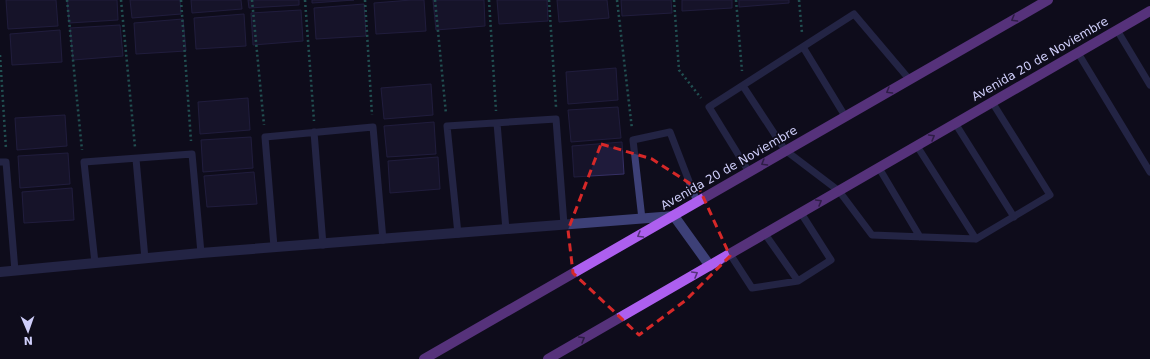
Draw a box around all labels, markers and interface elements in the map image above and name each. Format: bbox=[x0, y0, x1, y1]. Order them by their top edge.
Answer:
street label: Avenida 20 de Noviembre bbox=[969, 14, 1111, 104]
one-way arrow bbox=[1011, 15, 1018, 22]
one-way arrow bbox=[886, 86, 893, 93]
street label: Avenida 20 de Noviembre bbox=[658, 123, 800, 213]
one-way arrow bbox=[928, 135, 935, 142]
one-way arrow bbox=[761, 158, 768, 165]
one-way arrow bbox=[815, 200, 822, 207]
one-way arrow bbox=[637, 231, 644, 238]
one-way arrow bbox=[691, 272, 698, 279]
north arrow bbox=[8, 311, 48, 351]
text: N bbox=[23, 334, 33, 347]
one-way arrow bbox=[578, 337, 585, 344]

